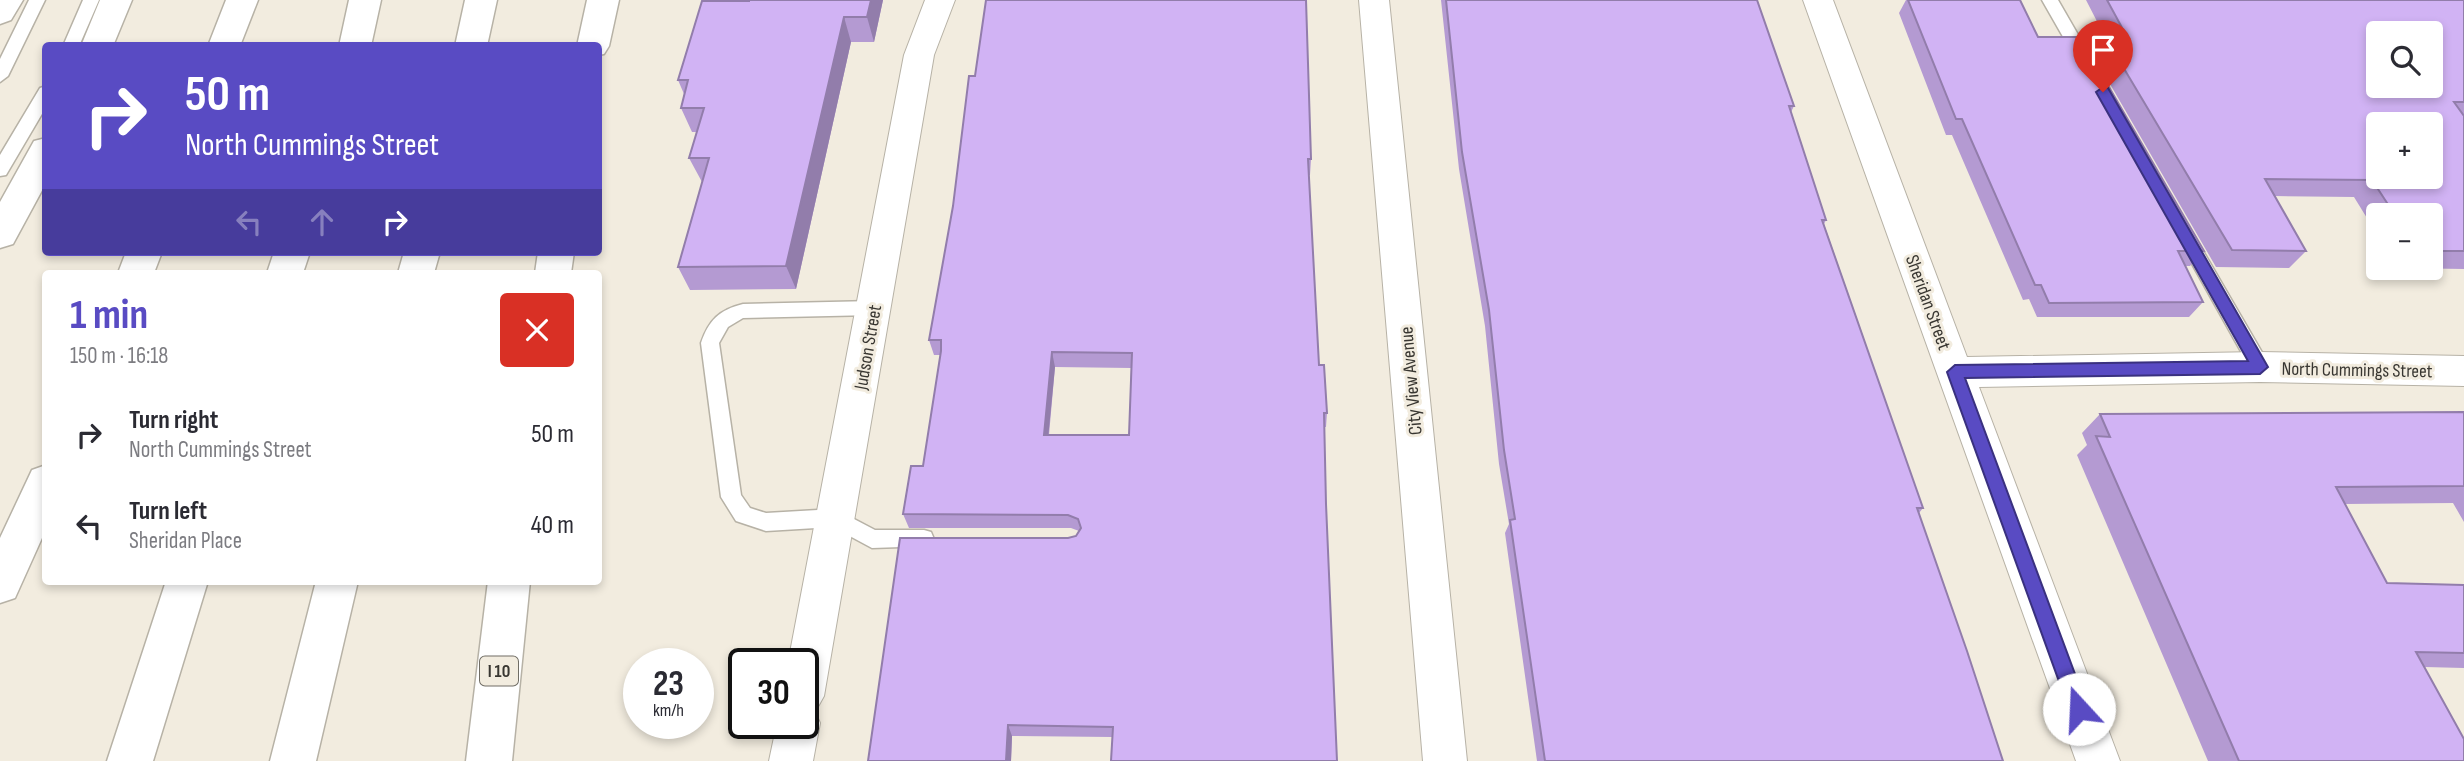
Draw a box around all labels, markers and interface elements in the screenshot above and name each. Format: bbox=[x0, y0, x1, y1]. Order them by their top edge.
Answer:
pin bbox=[2073, 20, 2133, 92]
map controls bbox=[2366, 21, 2443, 280]
button: search bbox=[2366, 21, 2443, 98]
icon: arrive bbox=[2084, 31, 2122, 69]
text: 50 m bbox=[185, 66, 270, 125]
icon: right bbox=[70, 70, 161, 161]
button: + bbox=[2366, 112, 2443, 189]
text: North Cummings Street bbox=[185, 126, 439, 165]
icon: left bbox=[230, 203, 268, 241]
icon: ahead bbox=[303, 203, 341, 241]
icon: right bbox=[376, 203, 414, 241]
button: − bbox=[2366, 203, 2443, 280]
street label: Sheridan Street bbox=[1900, 252, 1955, 353]
text: 1 min bbox=[70, 290, 148, 341]
button: close bbox=[500, 293, 574, 367]
street label: Judson Street bbox=[850, 303, 887, 392]
street label: City View Avenue bbox=[1395, 326, 1428, 436]
text: 150 m · 16:18 bbox=[70, 342, 168, 370]
street label: North Cummings Street bbox=[2281, 358, 2433, 383]
text: Turn right bbox=[129, 405, 218, 436]
icon: right bbox=[70, 416, 108, 454]
text: 50 m bbox=[531, 419, 574, 450]
text: North Cummings Street bbox=[129, 436, 312, 464]
text: Turn left bbox=[129, 496, 207, 527]
icon: left bbox=[70, 507, 108, 545]
text: 40 m bbox=[531, 510, 574, 541]
text: Sheridan Place bbox=[129, 527, 242, 555]
speed limit sign: 30 bbox=[728, 648, 819, 739]
road number: I 10 bbox=[480, 656, 518, 686]
text: 23 bbox=[653, 663, 684, 706]
position arrow bbox=[2042, 672, 2116, 746]
text: km/h bbox=[653, 700, 684, 721]

